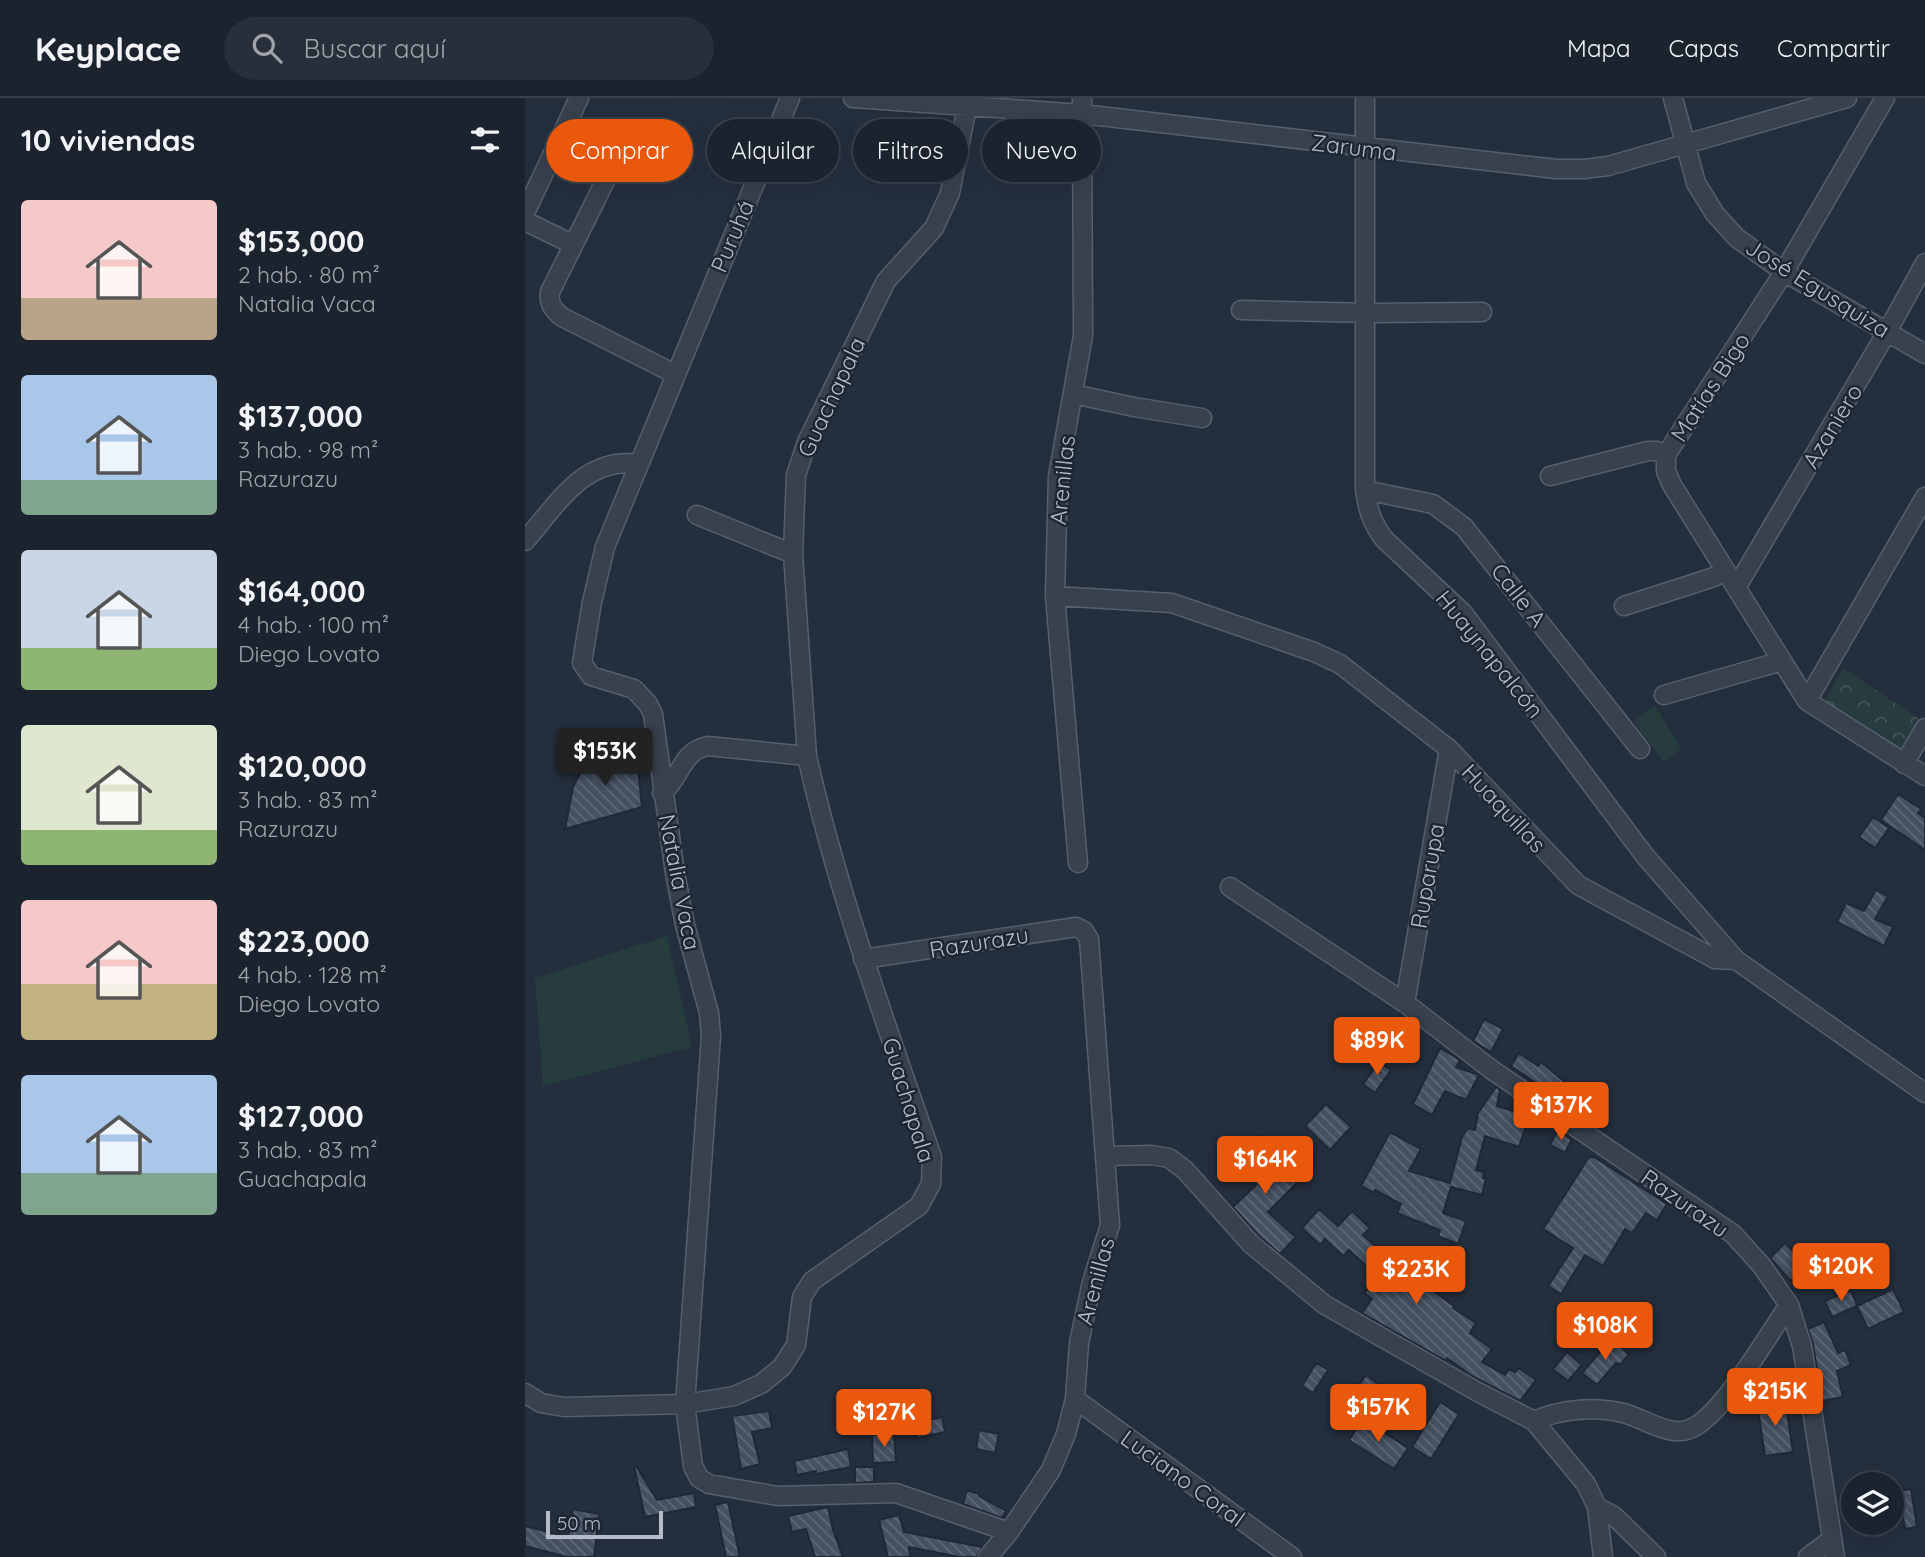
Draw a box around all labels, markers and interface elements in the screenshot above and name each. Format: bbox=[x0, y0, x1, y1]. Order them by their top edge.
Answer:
search box bbox=[224, 17, 714, 80]
text: Keyplace bbox=[35, 28, 182, 69]
icon: search bbox=[248, 29, 286, 67]
text: Buscar aquí bbox=[304, 32, 446, 65]
text: Mapa bbox=[1567, 33, 1631, 63]
text: Capas bbox=[1669, 33, 1739, 63]
text: Compartir bbox=[1777, 33, 1890, 63]
chip: Comprar bbox=[546, 119, 693, 182]
chip: Alquilar bbox=[707, 119, 839, 182]
chip: Filtros bbox=[853, 119, 968, 182]
chip: Nuevo bbox=[982, 119, 1101, 182]
text: 10 viviendas bbox=[21, 121, 195, 159]
icon: filters bbox=[466, 121, 504, 159]
street label: Zaruma bbox=[1310, 127, 1398, 167]
street label: Puruhá bbox=[704, 196, 760, 276]
text: $153,000 bbox=[238, 222, 364, 260]
icon: home bbox=[77, 228, 161, 312]
street label: José Egusquiza bbox=[1740, 232, 1896, 344]
text: 2 hab. · 80 m² bbox=[238, 260, 380, 289]
text: Natalia Vaca bbox=[238, 289, 376, 318]
street label: Matías Bigo bbox=[1664, 327, 1756, 447]
street label: Guachapala bbox=[791, 332, 871, 462]
street label: Azaniero bbox=[1796, 379, 1868, 473]
text: $137,000 bbox=[238, 397, 363, 435]
icon: home bbox=[77, 403, 161, 487]
street label: Arenillas bbox=[1043, 434, 1081, 526]
text: 3 hab. · 98 m² bbox=[238, 435, 378, 464]
text: Razurazu bbox=[238, 464, 338, 493]
street label: Calle A bbox=[1485, 557, 1553, 633]
text: $164,000 bbox=[238, 572, 365, 610]
icon: home bbox=[77, 578, 161, 662]
street label: Huaynapalcón bbox=[1430, 584, 1550, 724]
text: 4 hab. · 100 m² bbox=[238, 610, 389, 639]
text: Diego Lovato bbox=[238, 639, 380, 668]
pin: $153K bbox=[556, 728, 654, 788]
text: $153K bbox=[573, 736, 637, 765]
text: $120,000 bbox=[238, 747, 367, 785]
icon: home bbox=[77, 753, 161, 837]
street label: Huaquillas bbox=[1456, 758, 1552, 858]
text: 3 hab. · 83 m² bbox=[238, 785, 378, 814]
street label: Natalia Vaca bbox=[653, 812, 707, 952]
text: Razurazu bbox=[238, 814, 338, 843]
street label: Ruparupa bbox=[1404, 821, 1450, 931]
street label: Razurazu bbox=[927, 920, 1031, 964]
text: $223,000 bbox=[238, 922, 370, 960]
icon: home bbox=[77, 928, 161, 1012]
text: 4 hab. · 128 m² bbox=[238, 960, 387, 989]
text: Diego Lovato bbox=[238, 989, 380, 1018]
pin: $89K bbox=[1336, 1018, 1418, 1077]
text: $89K bbox=[1350, 1025, 1404, 1054]
street label: Guachapala bbox=[876, 1034, 942, 1166]
pin: $137K bbox=[1512, 1082, 1610, 1142]
text: $137K bbox=[1530, 1090, 1592, 1119]
text: $127,000 bbox=[238, 1097, 364, 1135]
icon: home bbox=[77, 1103, 161, 1187]
text: 3 hab. · 83 m² bbox=[238, 1135, 378, 1164]
pin: $164K bbox=[1216, 1136, 1314, 1196]
text: $164K bbox=[1233, 1144, 1297, 1173]
street label: Razurazu bbox=[1636, 1162, 1734, 1244]
text: Guachapala bbox=[238, 1164, 367, 1193]
street label: Arenillas bbox=[1069, 1234, 1121, 1328]
pin: $120K bbox=[1792, 1244, 1890, 1303]
pin: $223K bbox=[1367, 1246, 1465, 1306]
text: $120K bbox=[1809, 1251, 1873, 1280]
text: $223K bbox=[1382, 1254, 1450, 1283]
pin: $108K bbox=[1556, 1302, 1654, 1362]
text: $108K bbox=[1573, 1310, 1637, 1339]
pin: $215K bbox=[1726, 1368, 1824, 1428]
text: $215K bbox=[1743, 1376, 1807, 1405]
pin: $157K bbox=[1329, 1384, 1427, 1444]
pin: $127K bbox=[835, 1390, 933, 1449]
text: $157K bbox=[1346, 1392, 1410, 1421]
text: $127K bbox=[852, 1397, 916, 1426]
street label: Luciano Coral bbox=[1115, 1423, 1251, 1533]
map controls bbox=[1841, 1472, 1904, 1535]
button: layers bbox=[1841, 1472, 1904, 1535]
scale bar bbox=[546, 1508, 663, 1540]
text: 50 m bbox=[557, 1511, 601, 1535]

